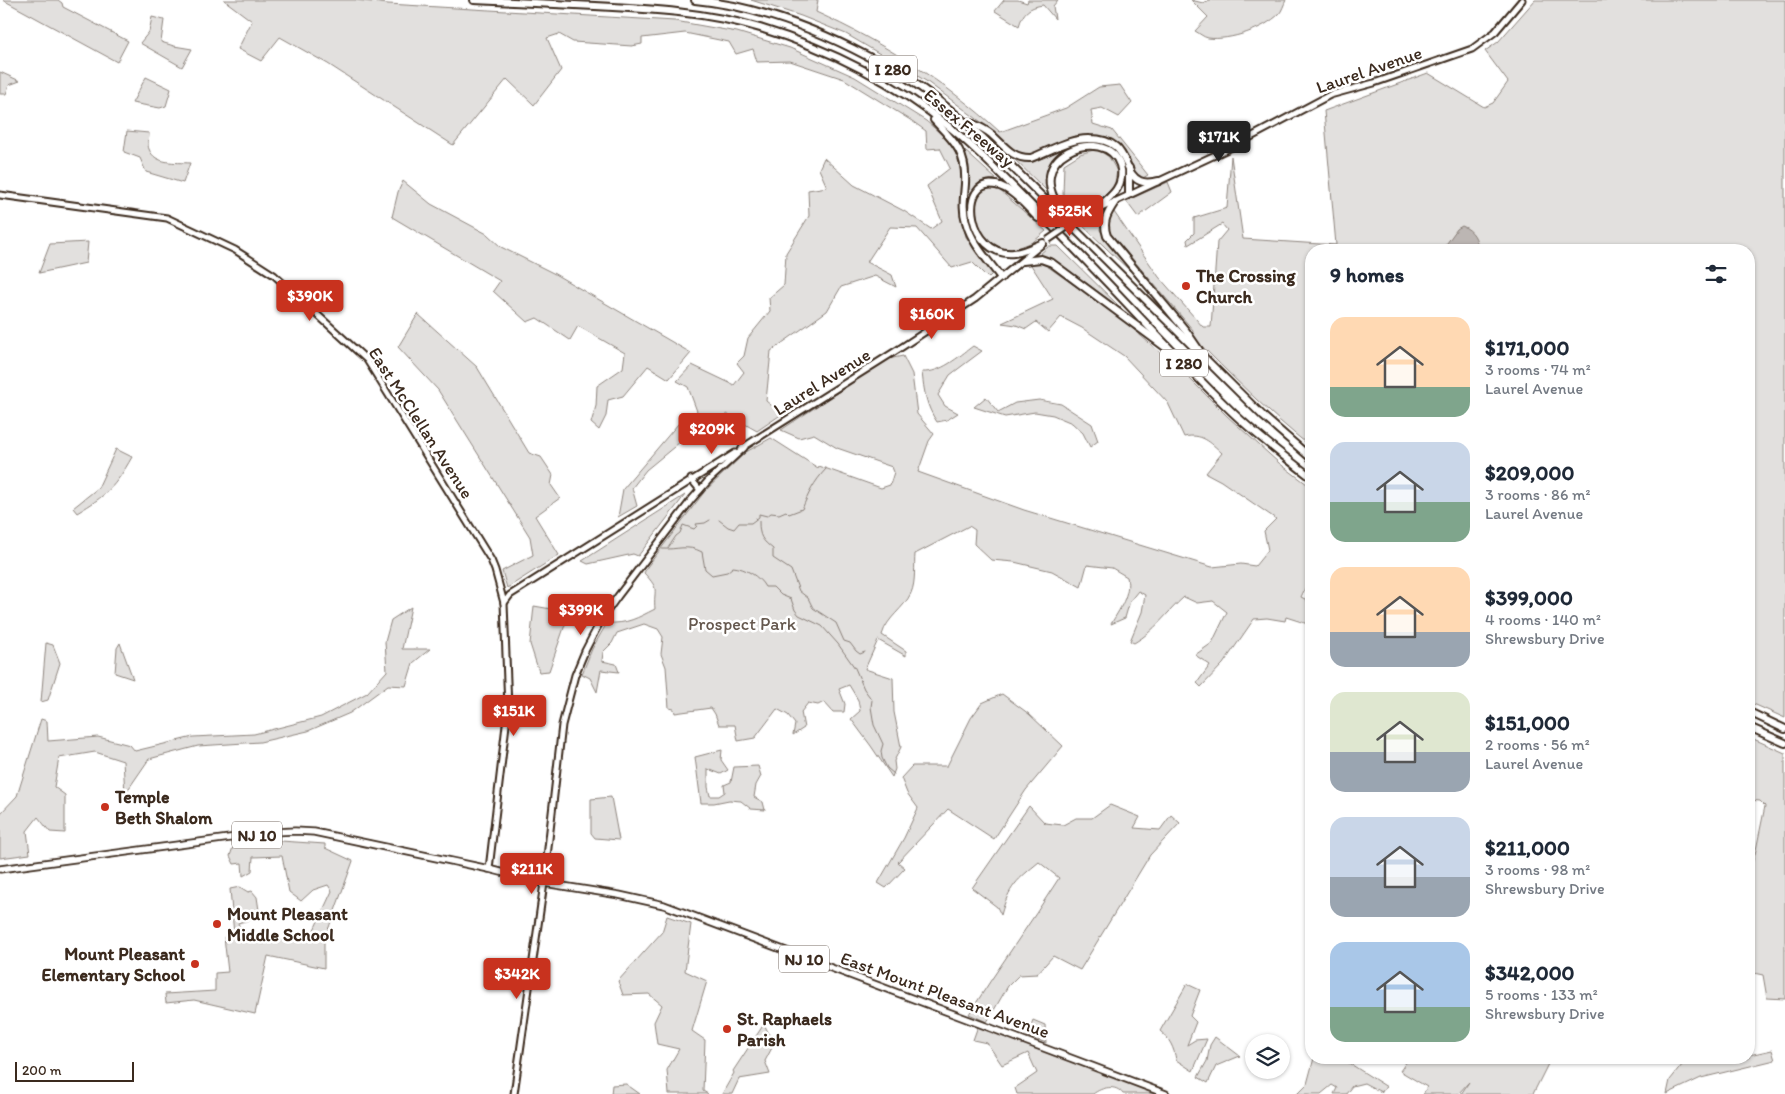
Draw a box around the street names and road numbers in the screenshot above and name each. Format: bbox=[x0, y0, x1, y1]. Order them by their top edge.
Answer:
street label: Laurel Avenue bbox=[1313, 42, 1425, 98]
road number: I 280 bbox=[869, 56, 917, 82]
street label: Essex Freeway bbox=[919, 84, 1019, 172]
street label: East McClellan Avenue bbox=[364, 343, 478, 503]
street label: Laurel Avenue bbox=[769, 343, 875, 421]
road number: I 280 bbox=[1160, 349, 1208, 376]
road number: NJ 10 bbox=[232, 822, 282, 848]
road number: NJ 10 bbox=[779, 946, 829, 972]
street label: East Mount Pleasant Avenue bbox=[838, 947, 1052, 1043]

